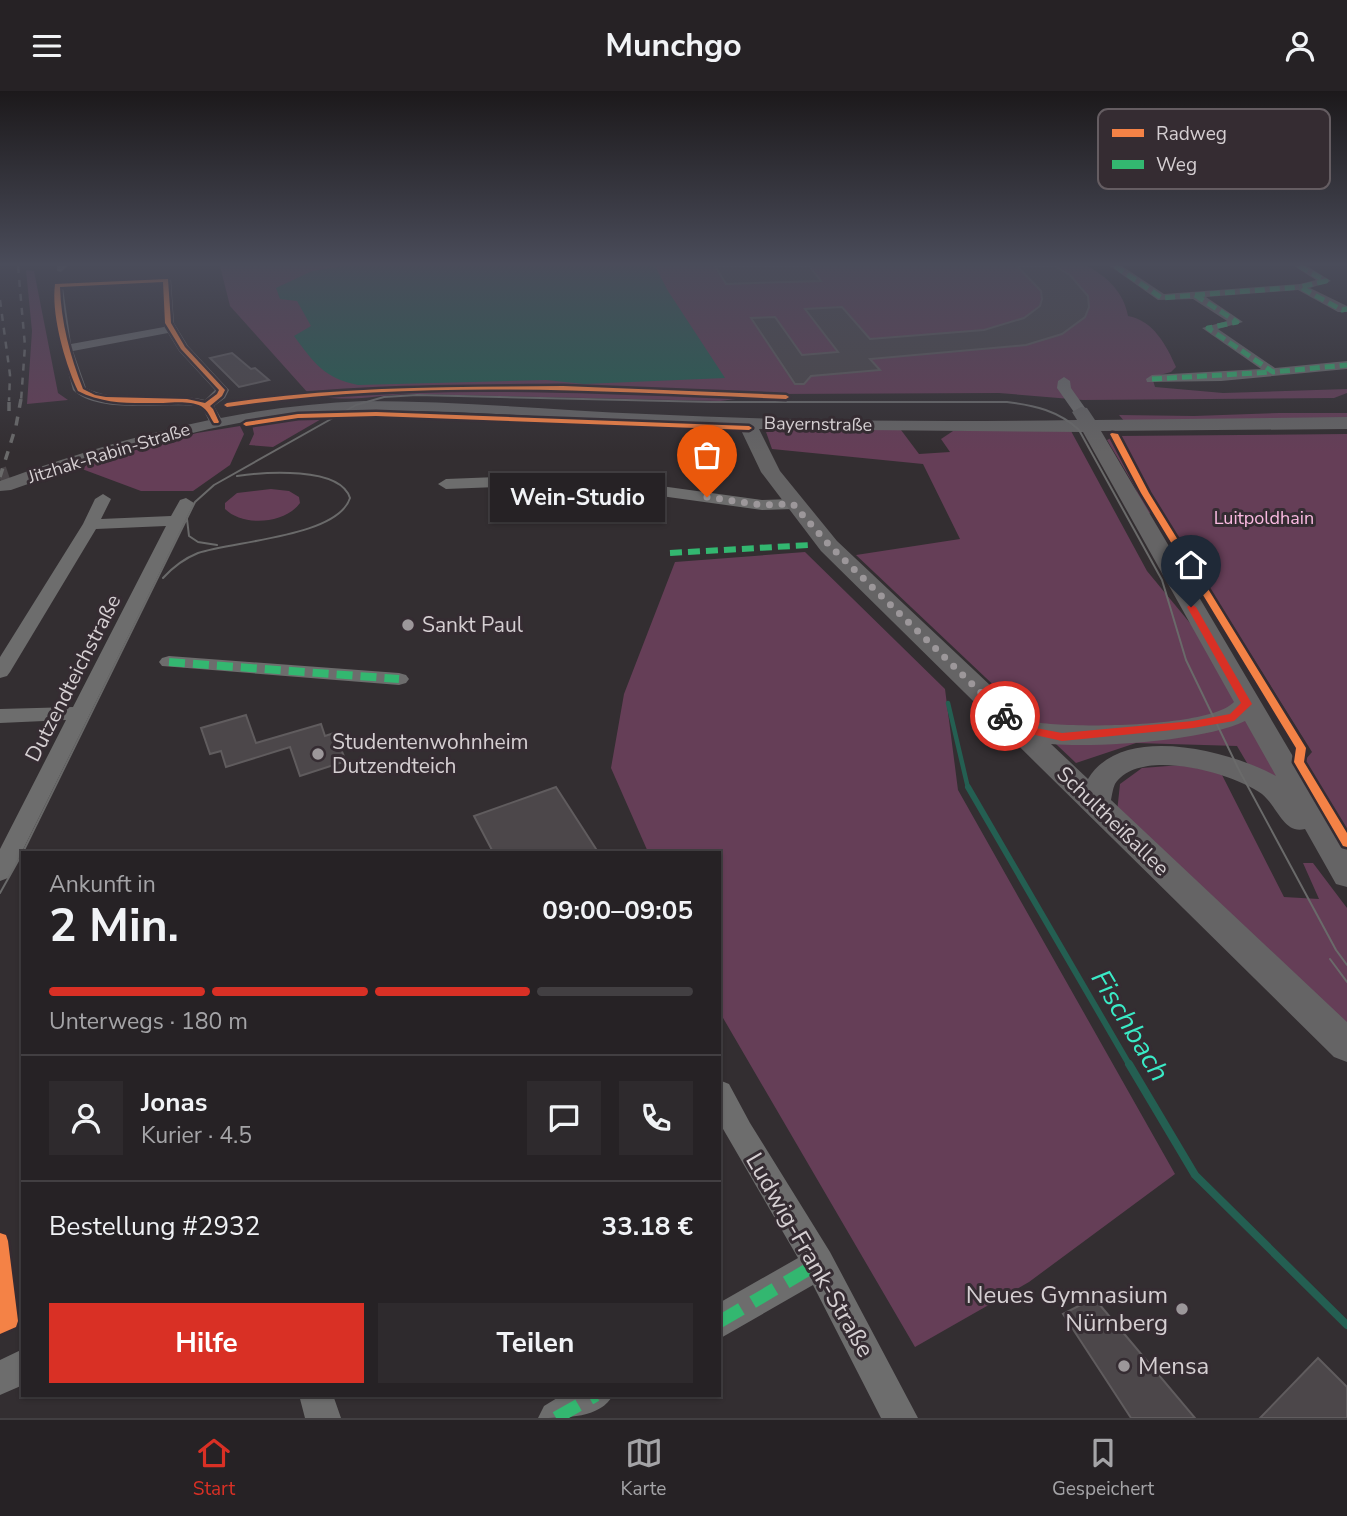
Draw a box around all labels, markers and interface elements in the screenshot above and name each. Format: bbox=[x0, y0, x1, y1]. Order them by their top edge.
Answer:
text: Munchgo bbox=[605, 24, 742, 67]
icon: menu bbox=[28, 27, 66, 65]
icon: person bbox=[1281, 27, 1319, 65]
legend bbox=[1098, 109, 1330, 189]
text: Radweg bbox=[1156, 121, 1227, 147]
text: Weg bbox=[1156, 152, 1197, 178]
street label: Bayernstraße bbox=[764, 411, 872, 437]
street label: Jitzhak-Rabin-Straße bbox=[24, 417, 193, 489]
pin bbox=[677, 425, 737, 497]
icon: bag bbox=[688, 436, 726, 474]
callout: Wein-Studio bbox=[490, 473, 665, 521]
text: Wein-Studio bbox=[510, 482, 645, 513]
park label: Luitpoldhain bbox=[1214, 506, 1314, 530]
pin bbox=[1161, 535, 1221, 607]
icon: home bbox=[1172, 546, 1210, 584]
street label: Dutzendteichstraße bbox=[19, 589, 127, 767]
place label: Sankt Paul bbox=[422, 611, 524, 639]
marker: Sankt Paul bbox=[400, 617, 416, 633]
courier bbox=[970, 681, 1040, 751]
icon: bike bbox=[986, 697, 1024, 735]
place label: Studentenwohnheim Dutzendteich bbox=[332, 728, 529, 780]
marker: Studentenwohnheim Dutzendteich bbox=[310, 746, 326, 762]
street label: Schultheißallee bbox=[1051, 760, 1175, 882]
text: Ankunft in bbox=[49, 869, 156, 900]
text: 09:00–09:05 bbox=[542, 893, 693, 928]
text: 2 Min. bbox=[49, 894, 179, 957]
water label: Fischbach bbox=[1082, 962, 1178, 1089]
text: Unterwegs · 180 m bbox=[49, 1006, 248, 1037]
button: person bbox=[49, 1081, 123, 1155]
button: chat bbox=[527, 1081, 601, 1155]
button: phone bbox=[619, 1081, 693, 1155]
text: Jonas bbox=[141, 1085, 207, 1120]
text: Kurier · 4.5 bbox=[141, 1120, 252, 1151]
street label: Ludwig-Frank-Straße bbox=[738, 1147, 882, 1363]
text: Bestellung #2932 bbox=[49, 1209, 260, 1244]
text: 33.18 € bbox=[602, 1209, 693, 1244]
place label: Neues Gymnasium Nürnberg bbox=[966, 1279, 1168, 1339]
marker: Neues Gymnasium Nürnberg bbox=[1174, 1301, 1190, 1317]
button: Hilfe bbox=[49, 1303, 364, 1383]
button: Teilen bbox=[378, 1303, 693, 1383]
place label: Mensa bbox=[1138, 1350, 1209, 1382]
marker: Mensa bbox=[1116, 1358, 1132, 1374]
tab: Start bbox=[193, 1434, 235, 1502]
tab: Karte bbox=[621, 1434, 666, 1502]
tab: Gespeichert bbox=[1052, 1434, 1154, 1502]

